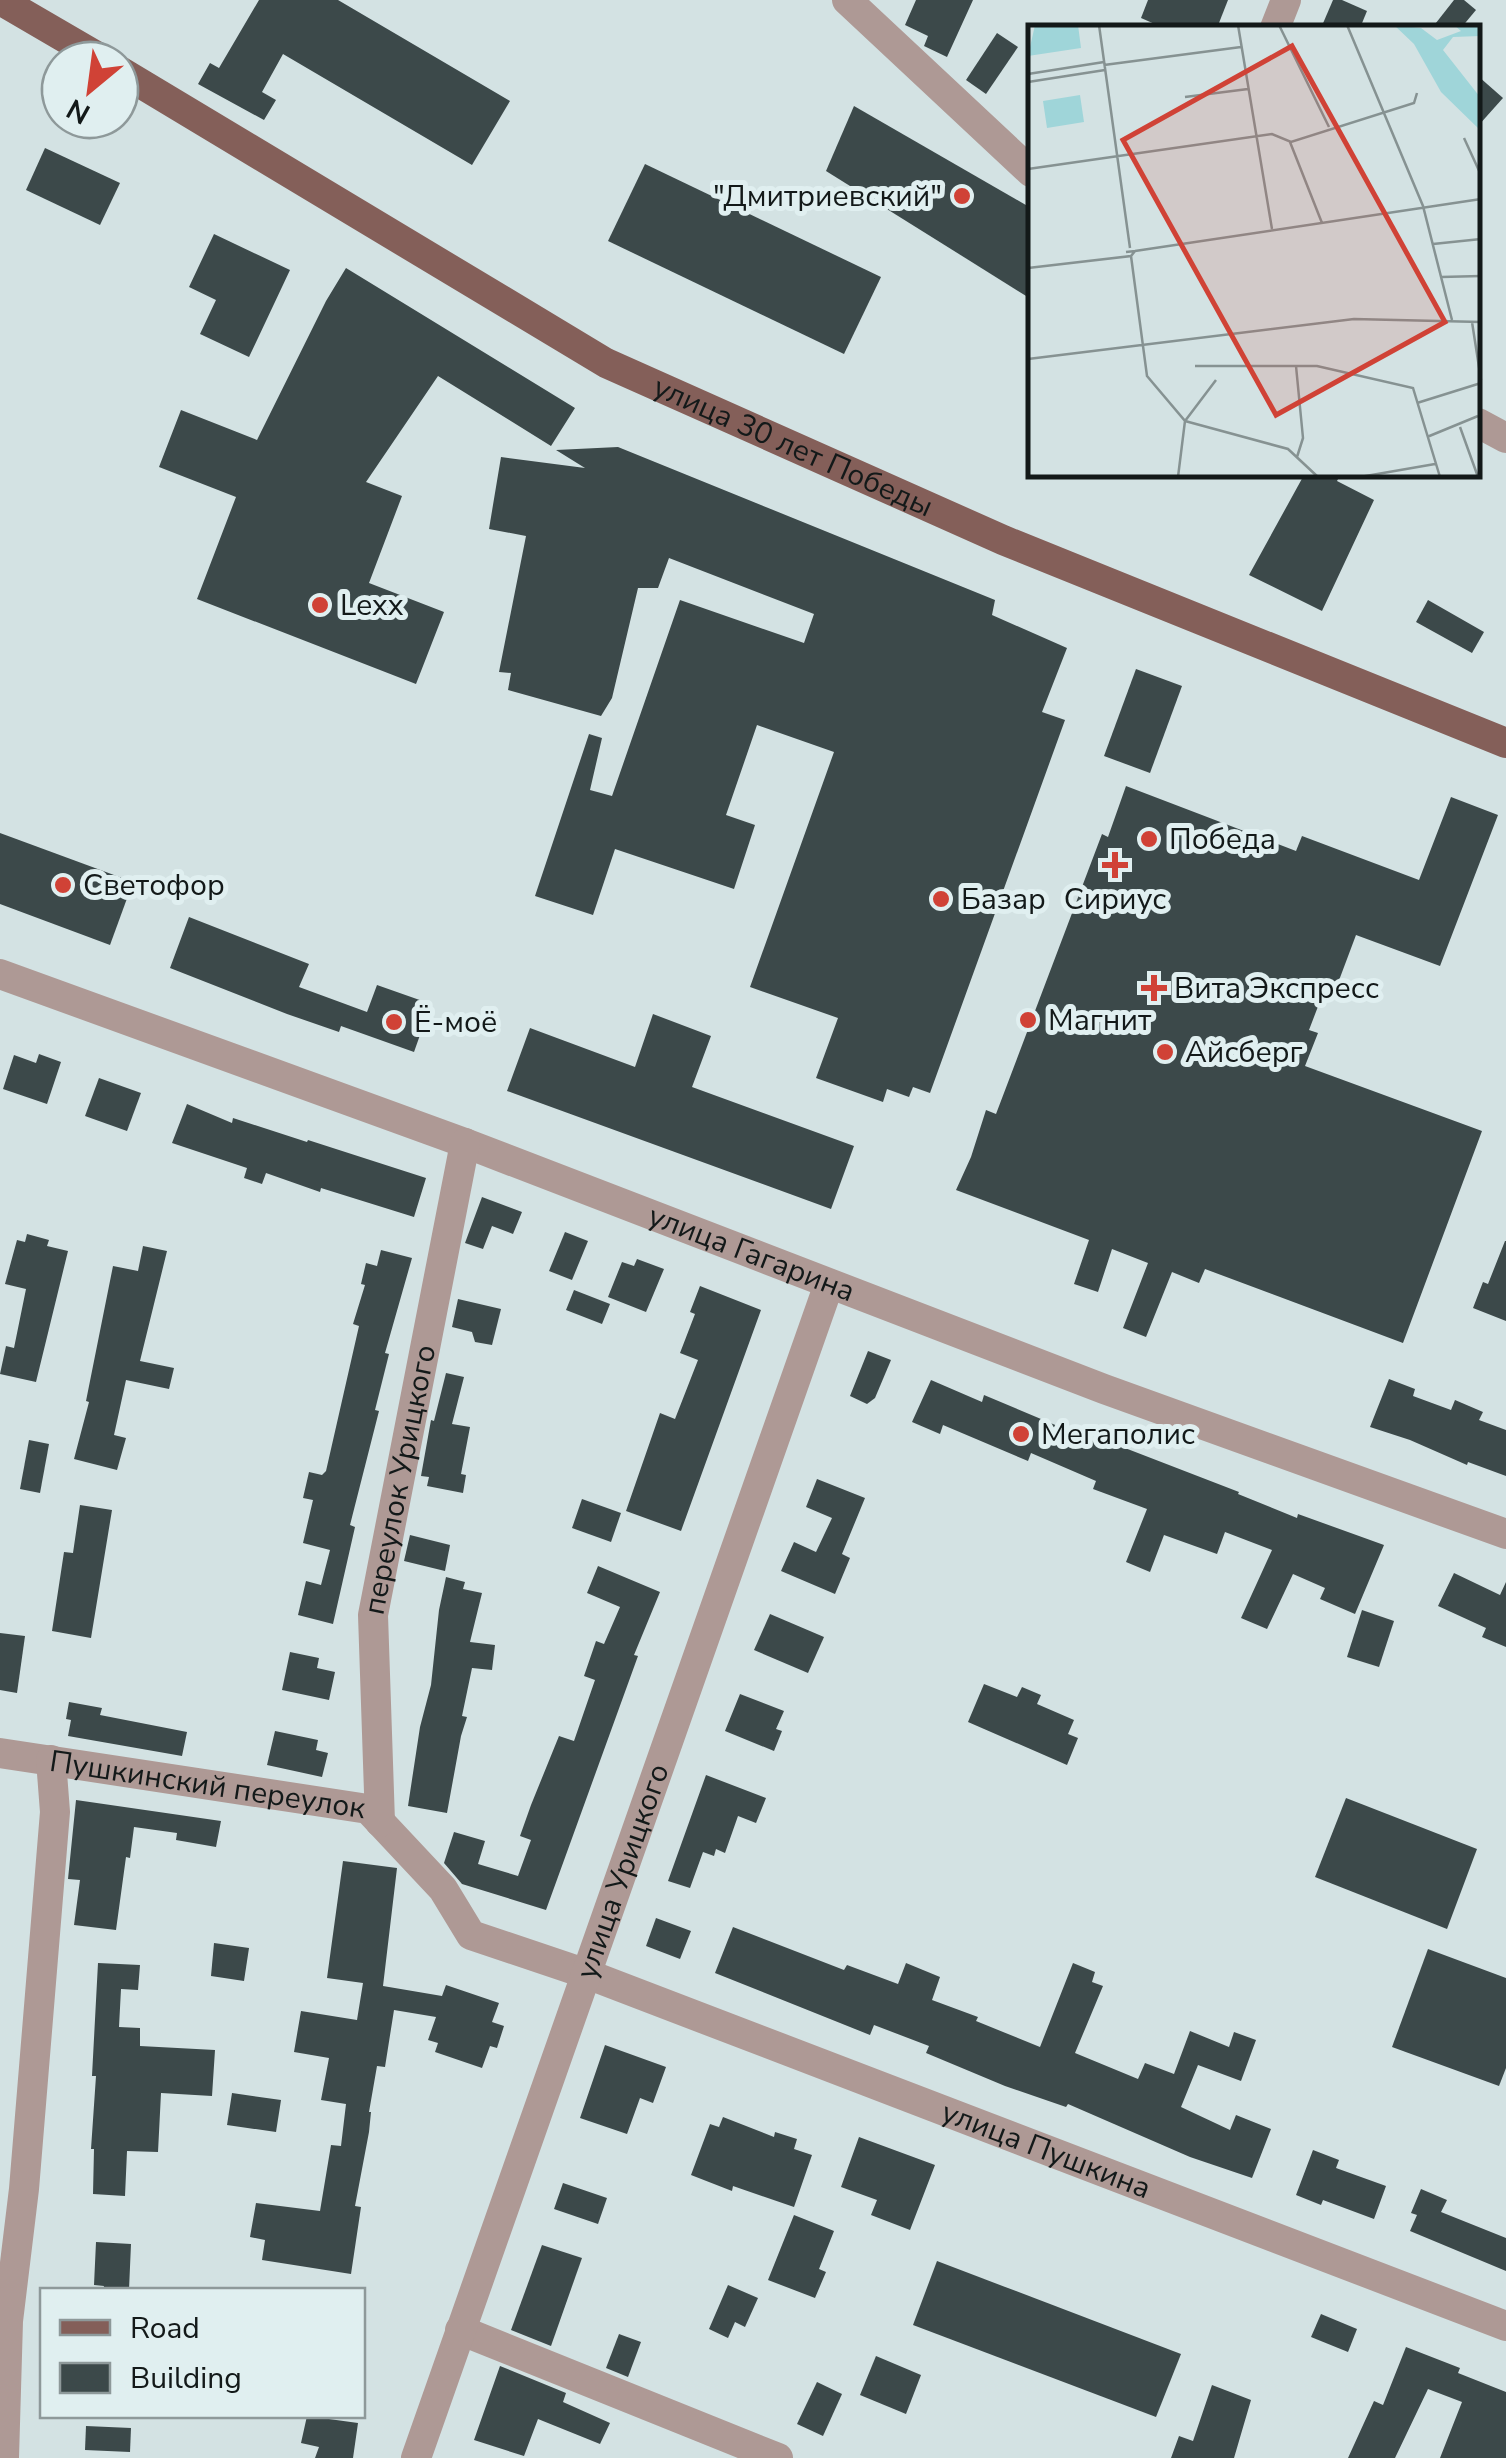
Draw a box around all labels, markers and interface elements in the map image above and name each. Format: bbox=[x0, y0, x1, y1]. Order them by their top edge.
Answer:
inset map bbox=[1028, 25, 1481, 478]
north arrow bbox=[40, 40, 140, 140]
text: N bbox=[60, 89, 97, 133]
place label: "Дмитриевский" bbox=[713, 176, 942, 217]
marker: "Дмитриевский" bbox=[951, 185, 973, 207]
street label: улица 30 лет Победы bbox=[647, 366, 940, 527]
place label: Lexx bbox=[340, 585, 404, 626]
marker: Lexx bbox=[309, 594, 331, 616]
place label: Победа bbox=[1169, 819, 1276, 860]
marker: Победа bbox=[1138, 828, 1160, 850]
marker: Сириус bbox=[1104, 854, 1126, 876]
place label: Светофор bbox=[83, 865, 225, 906]
marker: Светофор bbox=[52, 874, 74, 896]
place label: Базар bbox=[961, 879, 1046, 920]
place label: Сириус bbox=[1064, 879, 1166, 920]
marker: Базар bbox=[930, 888, 952, 910]
place label: Вита Экспресс bbox=[1174, 968, 1379, 1009]
marker: Вита Экспресс bbox=[1143, 977, 1165, 999]
place label: Магнит bbox=[1048, 1000, 1152, 1041]
place label: Ё-моё bbox=[414, 1002, 497, 1043]
marker: Магнит bbox=[1017, 1009, 1039, 1031]
marker: Ё-моё bbox=[383, 1011, 405, 1033]
place label: Айсберг bbox=[1185, 1032, 1303, 1073]
marker: Айсберг bbox=[1154, 1041, 1176, 1063]
street label: улица Гагарина bbox=[643, 1195, 861, 1312]
street label: переулок Урицкого bbox=[353, 1341, 446, 1618]
place label: Мегаполис bbox=[1041, 1414, 1195, 1455]
marker: Мегаполис bbox=[1010, 1423, 1032, 1445]
street label: Пушкинский переулок bbox=[47, 1740, 368, 1829]
street label: улица Урицкого bbox=[566, 1758, 679, 1984]
street label: улица Пушкина bbox=[936, 2091, 1157, 2209]
legend bbox=[40, 2288, 365, 2418]
text: Road bbox=[130, 2308, 200, 2349]
text: Building bbox=[130, 2358, 242, 2399]

